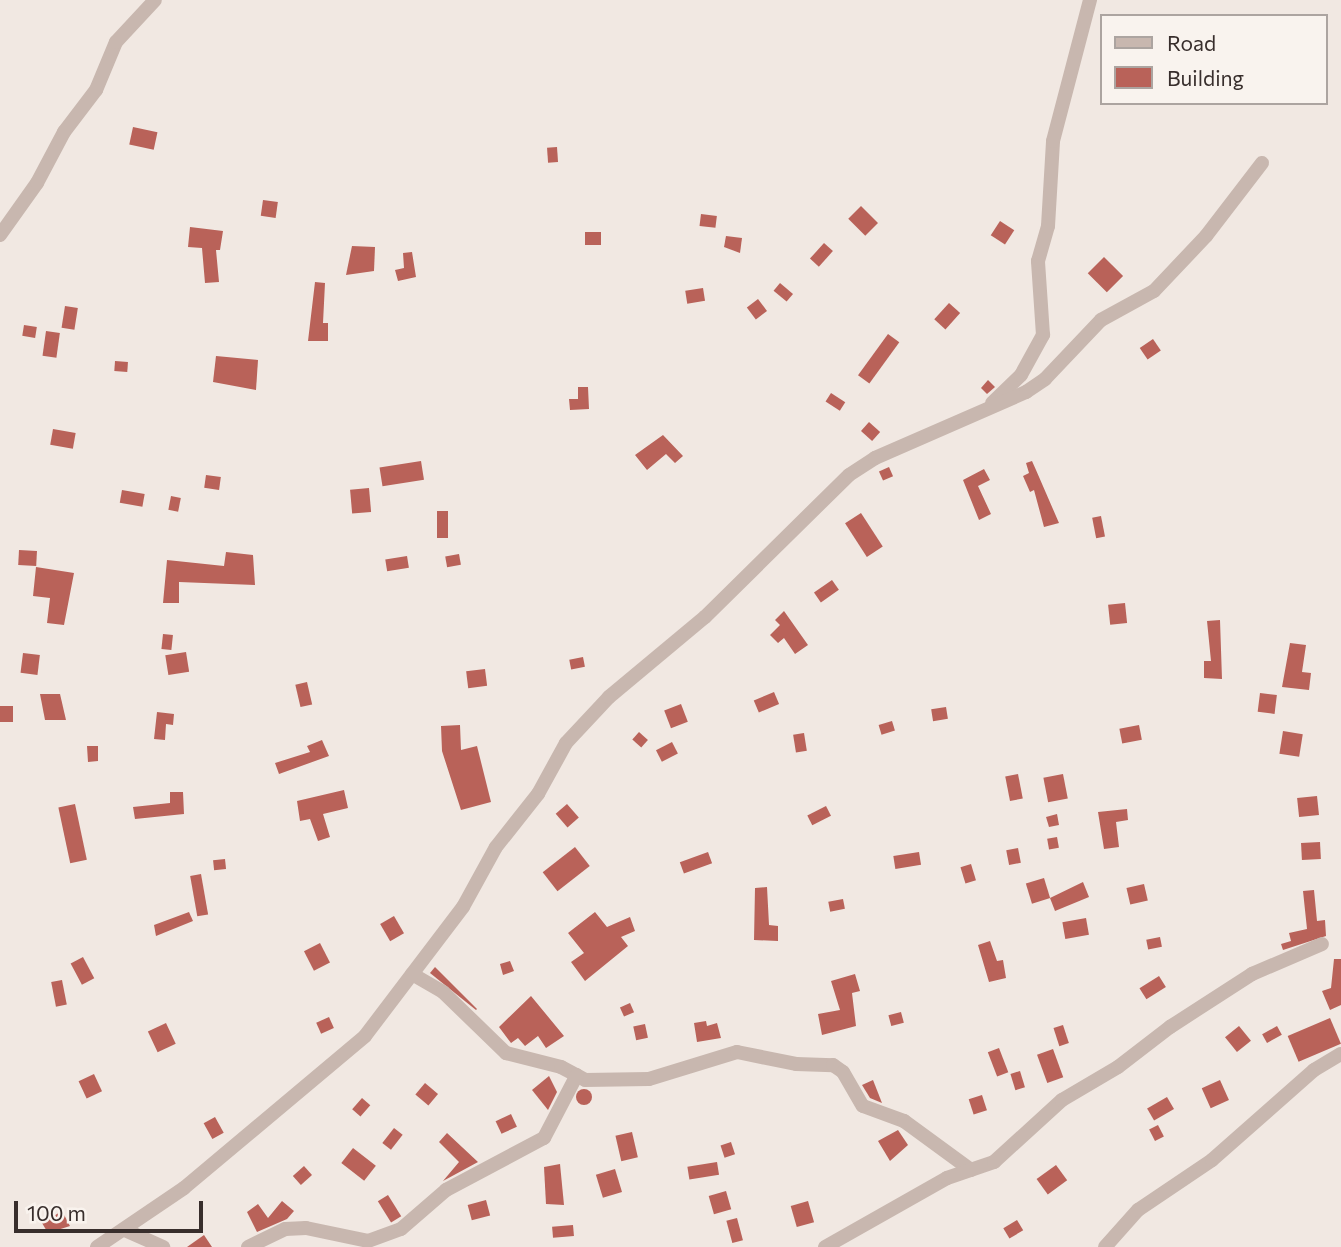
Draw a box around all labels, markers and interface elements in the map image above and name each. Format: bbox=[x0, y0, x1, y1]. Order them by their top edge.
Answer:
legend bbox=[1100, 14, 1327, 105]
text: Road bbox=[1167, 30, 1216, 55]
text: Building bbox=[1167, 65, 1244, 90]
scale bar bbox=[18, 1188, 206, 1232]
text: 100 m bbox=[27, 1200, 86, 1225]

